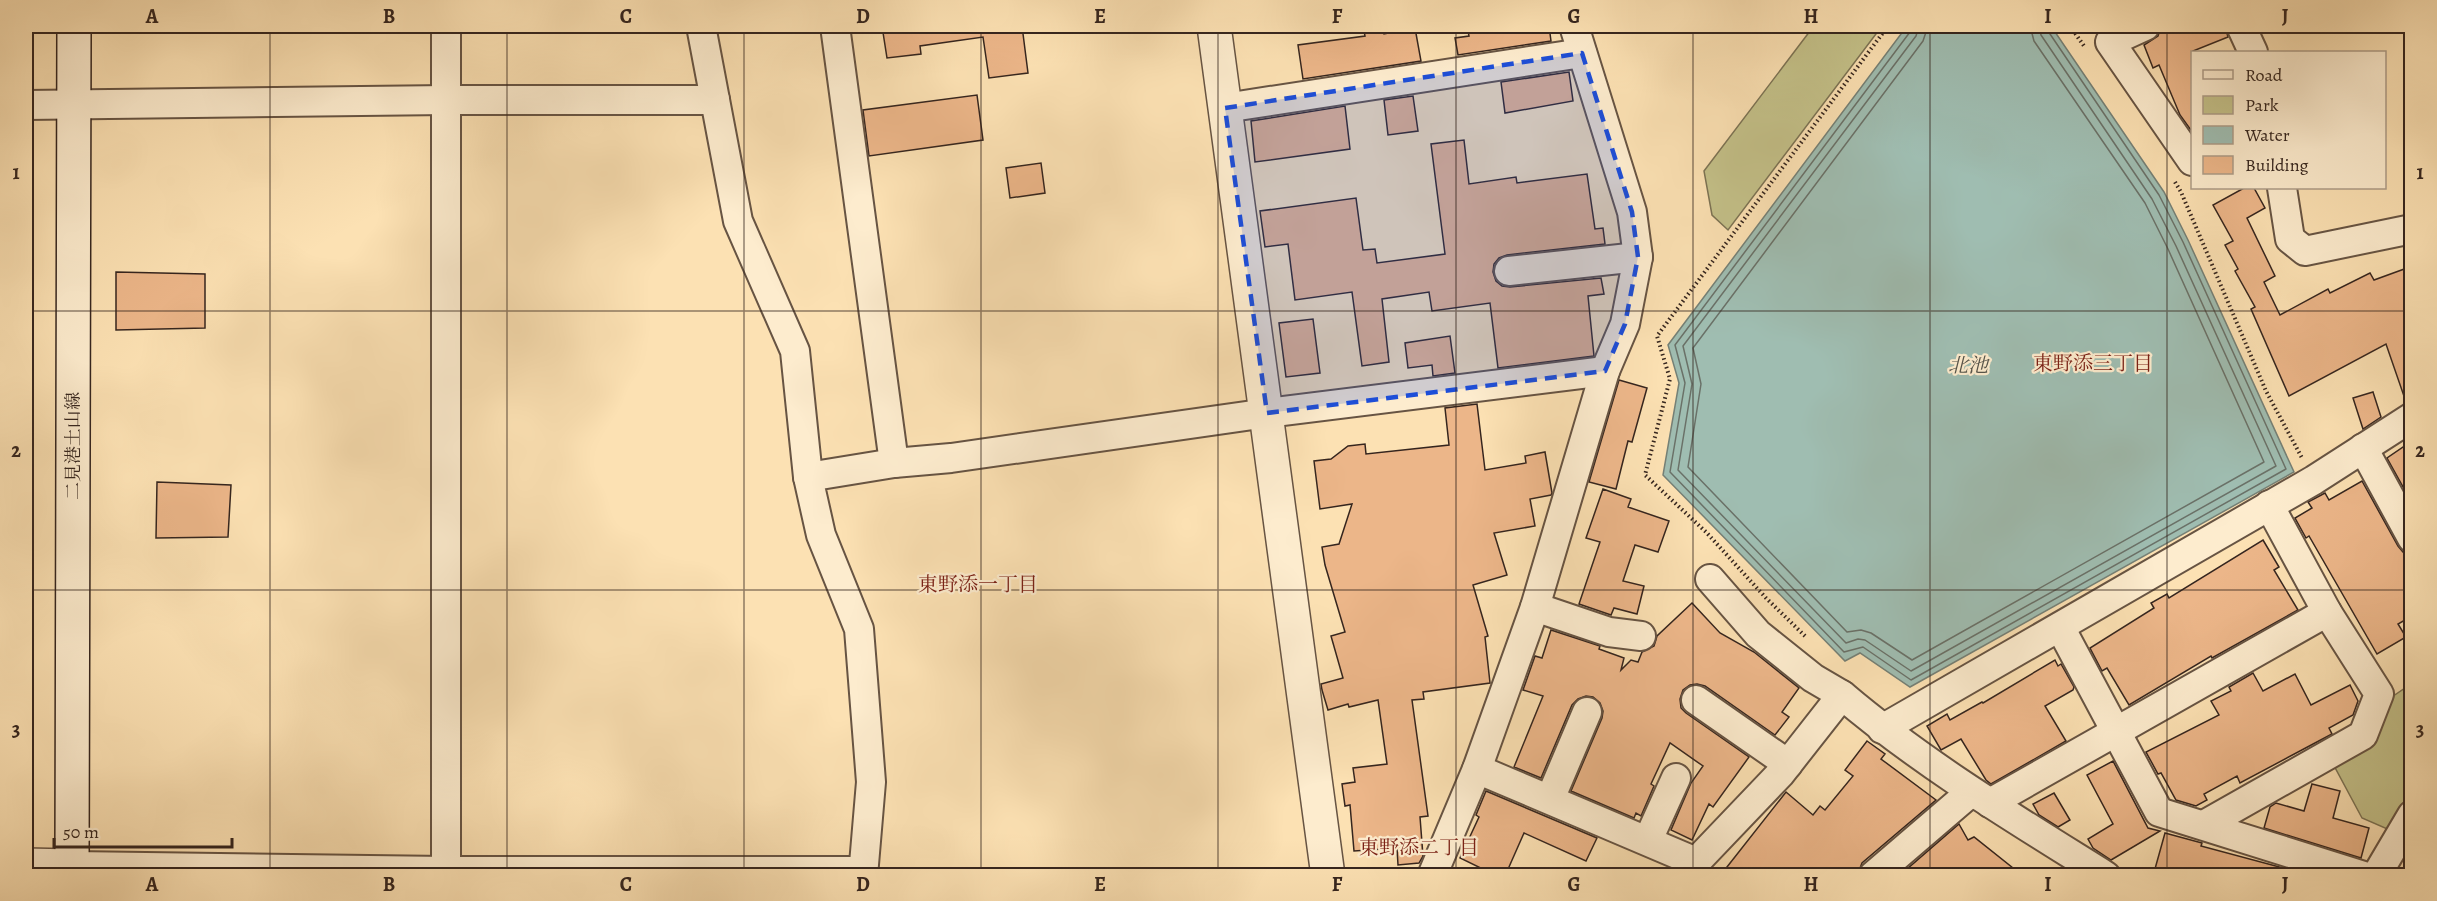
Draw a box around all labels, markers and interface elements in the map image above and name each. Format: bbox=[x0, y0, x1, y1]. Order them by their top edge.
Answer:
text: A bbox=[145, 3, 159, 30]
text: B bbox=[383, 3, 395, 30]
text: C bbox=[620, 3, 632, 30]
text: D bbox=[856, 3, 870, 30]
text: E bbox=[1094, 3, 1106, 30]
text: F bbox=[1332, 3, 1343, 30]
text: G bbox=[1567, 3, 1581, 30]
text: H bbox=[1804, 3, 1819, 30]
text: I bbox=[2044, 3, 2052, 30]
text: J bbox=[2282, 3, 2289, 30]
legend bbox=[2191, 51, 2386, 189]
text: Road bbox=[2245, 63, 2283, 87]
text: Park bbox=[2245, 93, 2279, 117]
text: Water bbox=[2244, 123, 2290, 147]
text: Building bbox=[2245, 153, 2309, 177]
text: 1 bbox=[12, 159, 20, 186]
text: 1 bbox=[2416, 159, 2424, 186]
district label: 東野添三丁目 bbox=[2033, 350, 2153, 377]
water label: 北池 bbox=[1948, 352, 1990, 379]
street label: 二見港土山線 bbox=[61, 392, 85, 500]
text: 2 bbox=[11, 437, 21, 464]
text: 2 bbox=[2415, 437, 2425, 464]
district label: 東野添一丁目 bbox=[918, 571, 1038, 598]
text: 3 bbox=[12, 716, 20, 743]
text: 3 bbox=[2416, 716, 2424, 743]
scale bar bbox=[54, 811, 232, 849]
text: 50 m bbox=[63, 820, 99, 844]
district label: 東野添二丁目 bbox=[1359, 834, 1479, 861]
text: A bbox=[145, 871, 159, 898]
text: B bbox=[383, 871, 395, 898]
text: C bbox=[620, 871, 632, 898]
text: D bbox=[856, 871, 870, 898]
text: E bbox=[1094, 871, 1106, 898]
text: F bbox=[1332, 871, 1343, 898]
text: G bbox=[1567, 871, 1581, 898]
text: H bbox=[1804, 871, 1819, 898]
text: I bbox=[2044, 871, 2052, 898]
text: J bbox=[2282, 871, 2289, 898]

